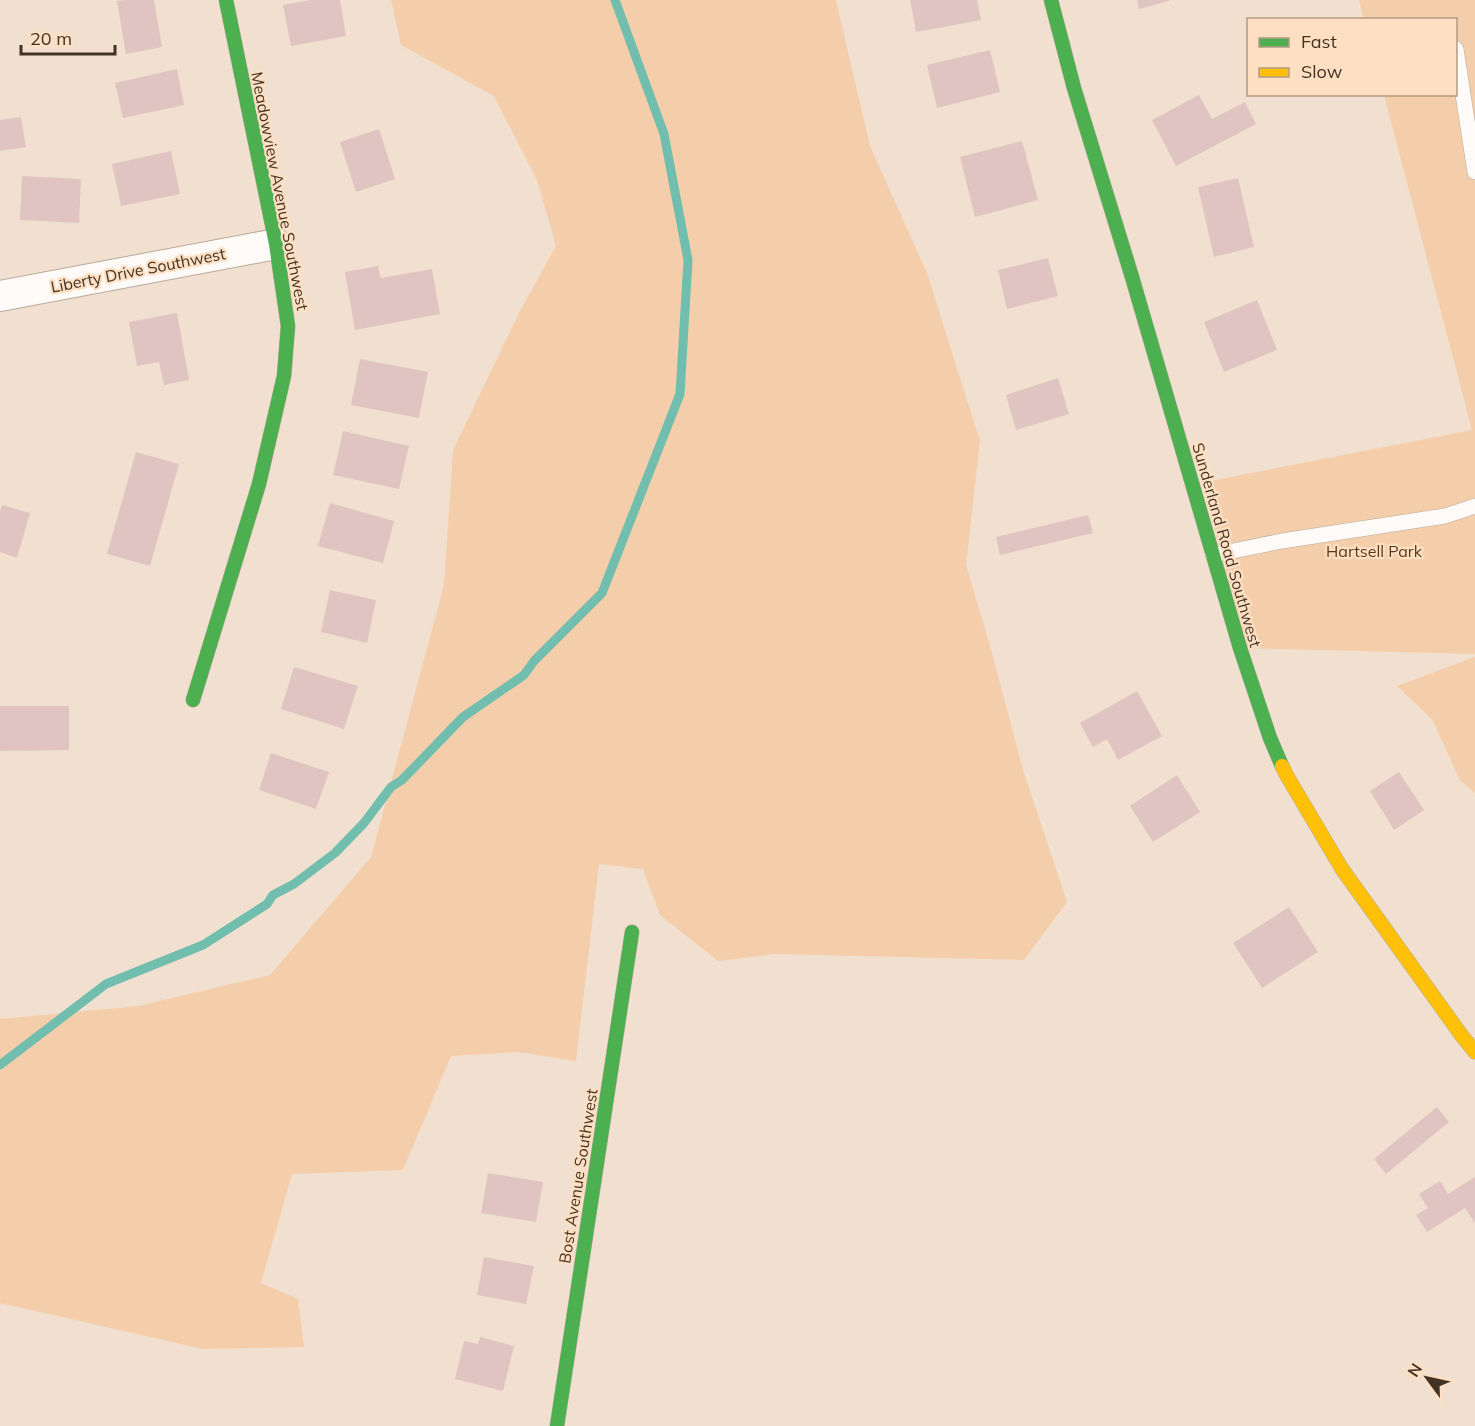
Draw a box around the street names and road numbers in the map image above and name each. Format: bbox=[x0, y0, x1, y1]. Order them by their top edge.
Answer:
street label: Meadowview Avenue Southwest bbox=[247, 70, 313, 312]
street label: Liberty Drive Southwest bbox=[49, 243, 227, 297]
street label: Sunderland Road Southwest bbox=[1188, 440, 1266, 650]
street label: Bost Avenue Southwest bbox=[554, 1087, 602, 1265]

